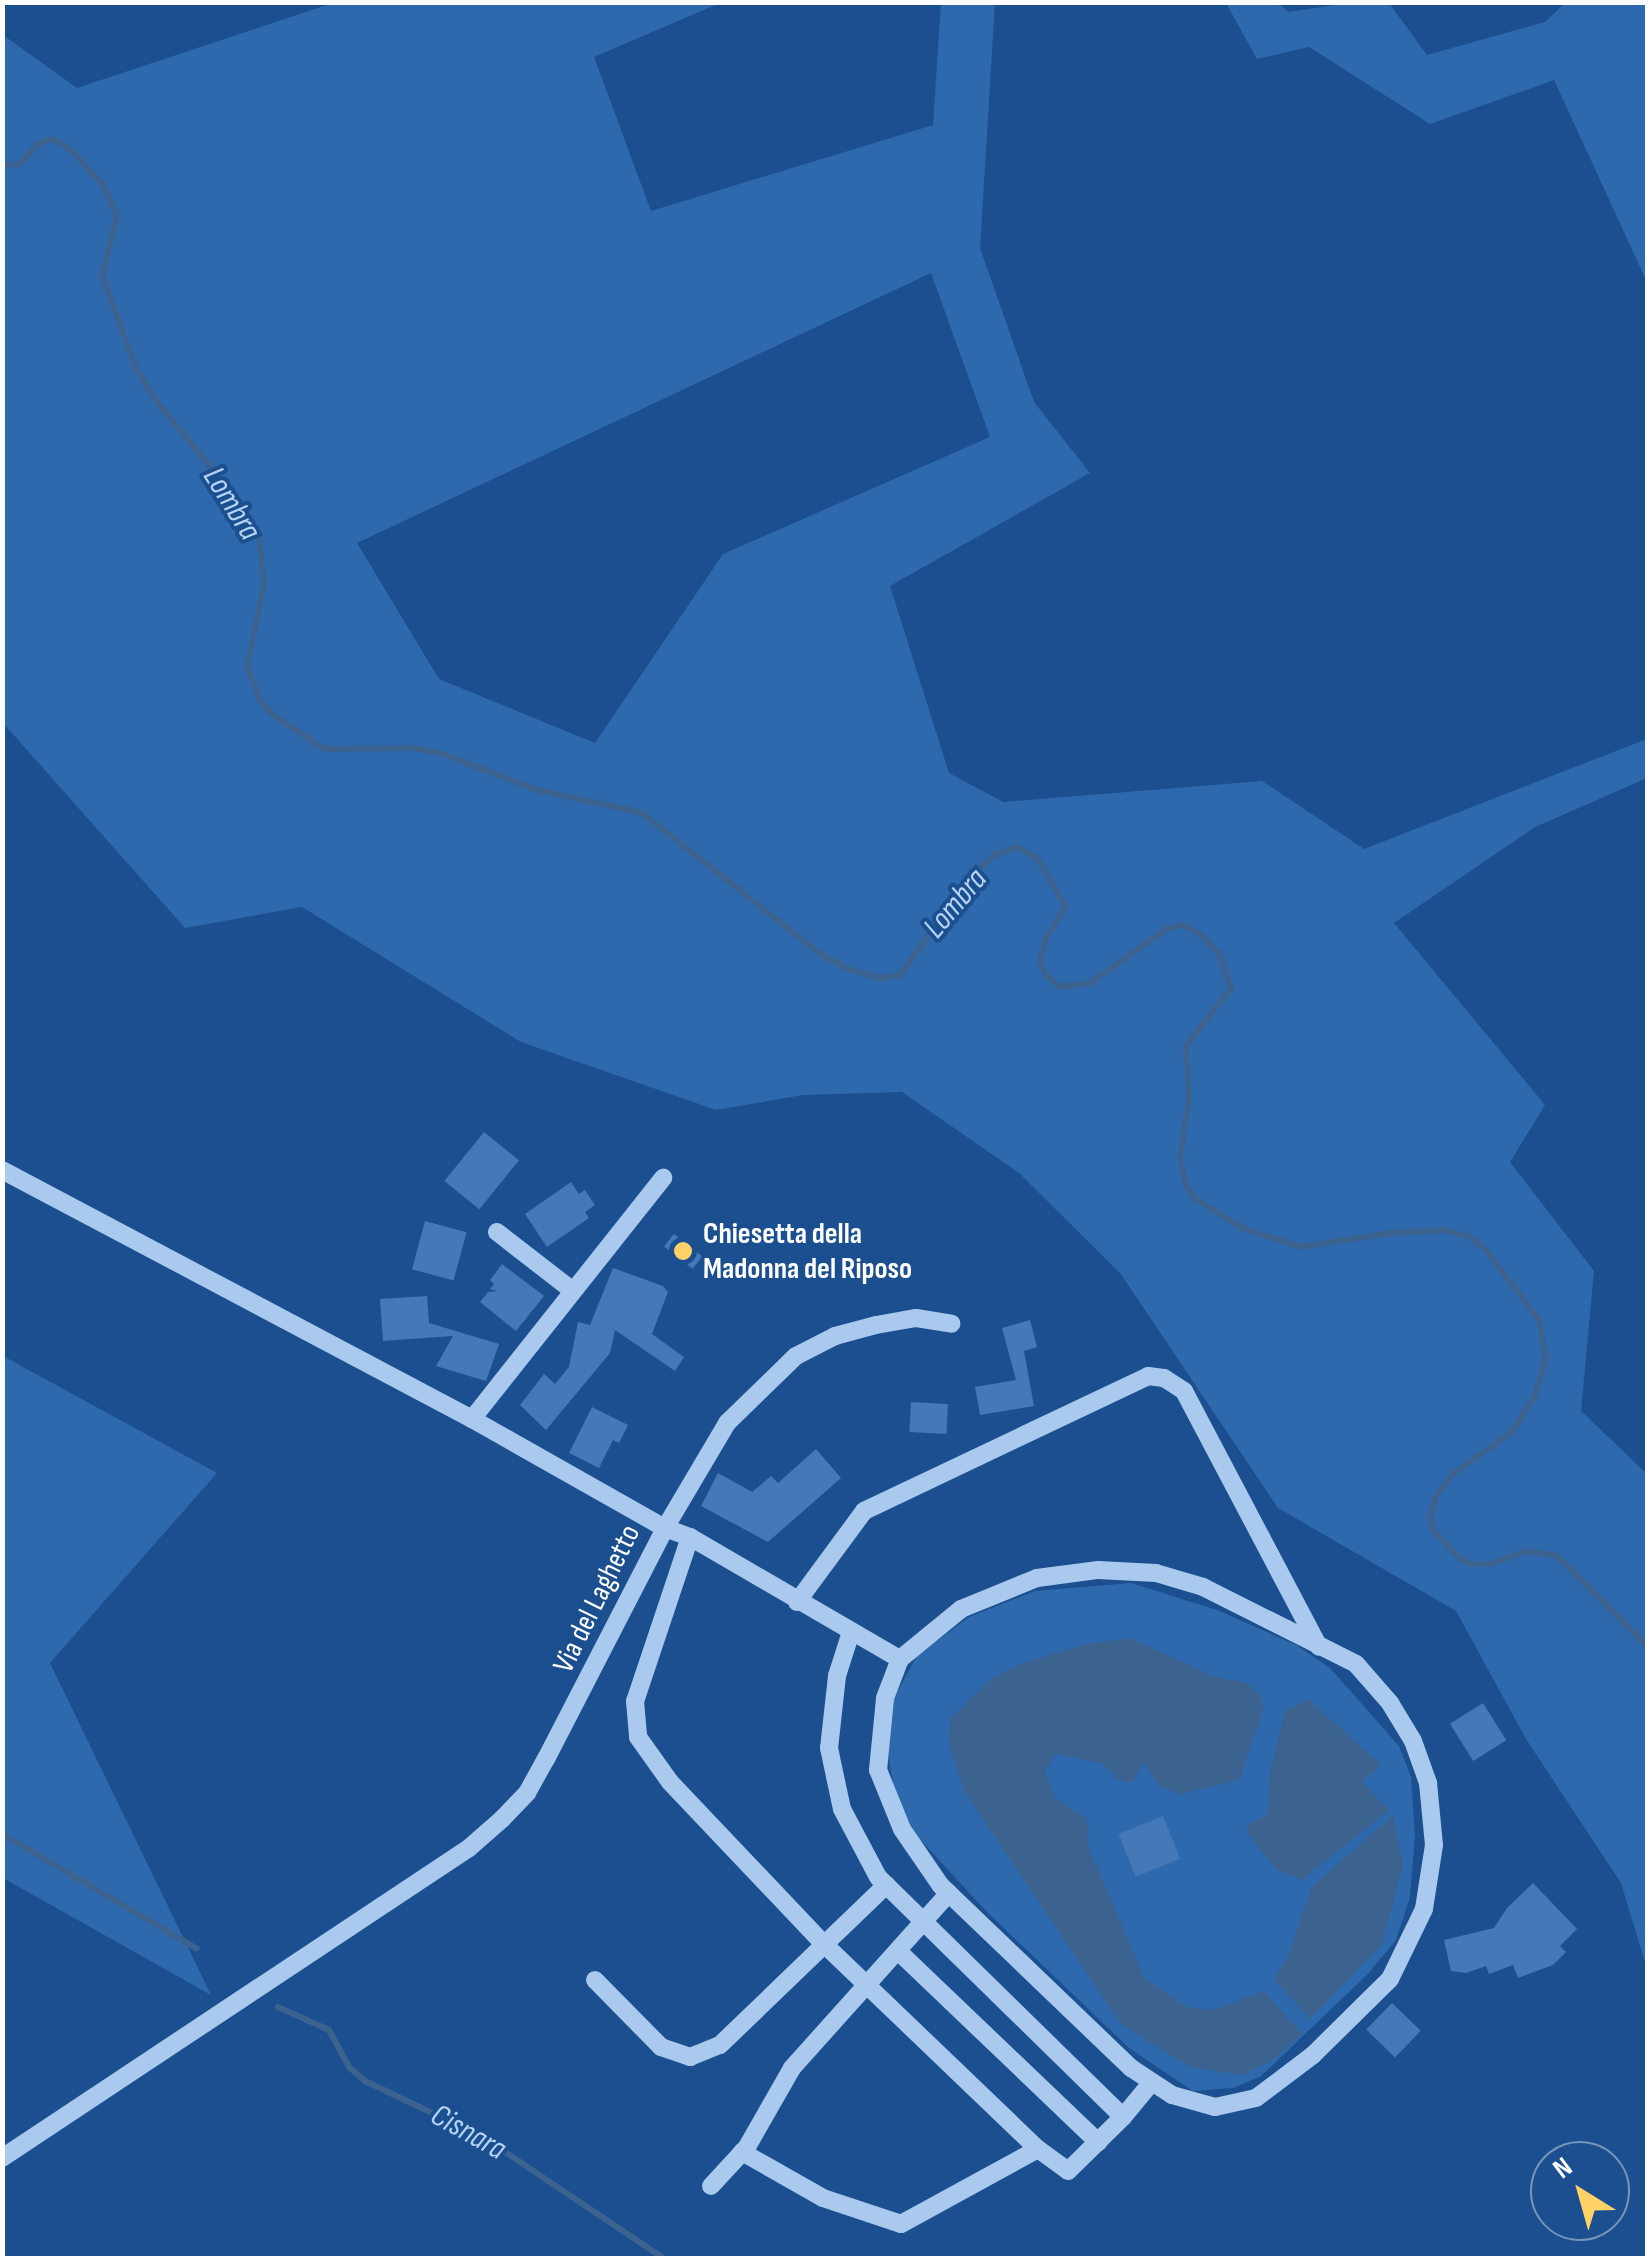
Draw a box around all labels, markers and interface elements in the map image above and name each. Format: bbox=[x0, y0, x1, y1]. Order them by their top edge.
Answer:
water label: Lombra bbox=[194, 460, 268, 548]
water label: Lombra bbox=[916, 861, 996, 947]
place label: Chiesetta della Madonna del Riposo bbox=[703, 1216, 912, 1286]
marker: Chiesetta della Madonna del Riposo bbox=[672, 1240, 694, 1262]
street label: Via del Laghetto bbox=[546, 1519, 648, 1679]
water label: Cisnara bbox=[424, 2097, 512, 2169]
north arrow bbox=[1530, 2141, 1630, 2241]
text: N bbox=[1547, 2151, 1579, 2186]

